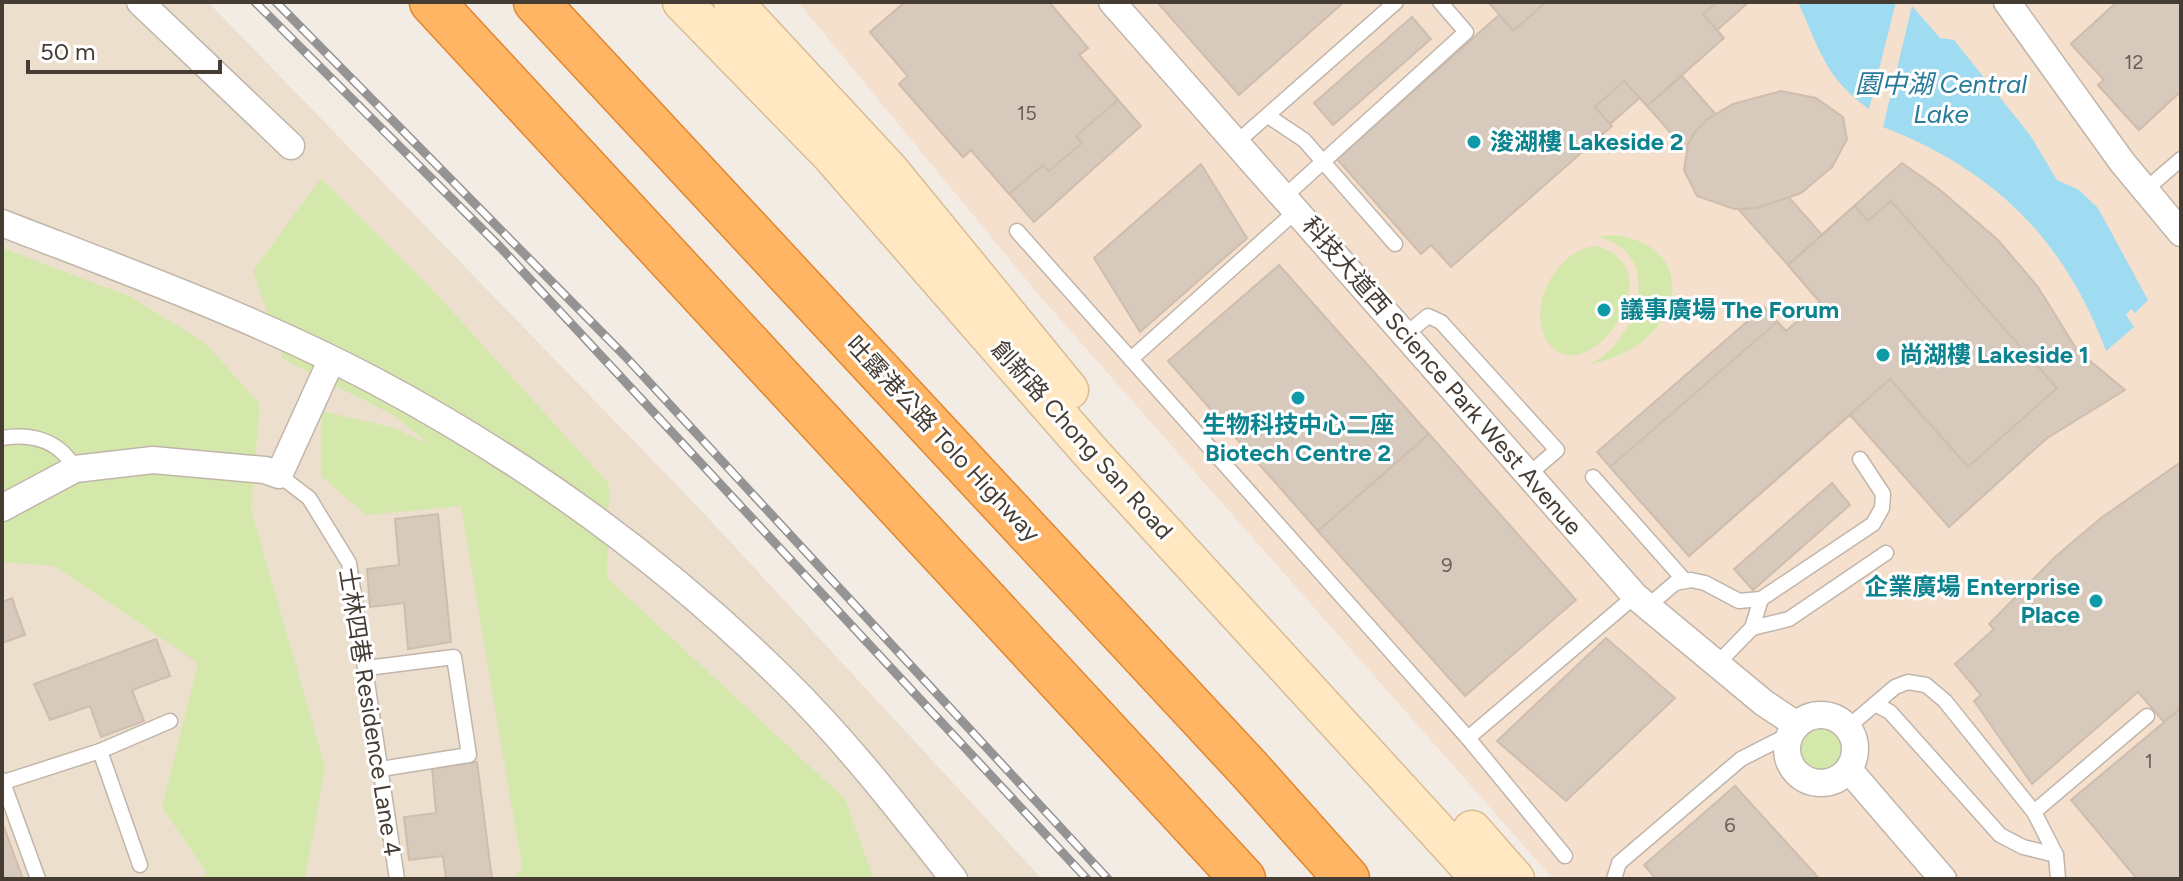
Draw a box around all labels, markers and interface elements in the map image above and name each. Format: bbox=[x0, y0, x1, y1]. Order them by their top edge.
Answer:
scale bar bbox=[28, 24, 220, 74]
text: 50 m bbox=[40, 37, 96, 66]
house number: 12 bbox=[2124, 50, 2144, 74]
water label: 園中湖 Central Lake bbox=[1855, 68, 2027, 130]
house number: 15 bbox=[1017, 101, 1037, 125]
place label: 浚湖樓 Lakeside 2 bbox=[1490, 127, 1684, 156]
marker: 浚湖樓 Lakeside 2 bbox=[1465, 133, 1483, 151]
street label: 科技大道西 Science Park West Avenue bbox=[1296, 211, 1588, 541]
place label: 議事廣場 The Forum bbox=[1620, 295, 1839, 324]
marker: 議事廣場 The Forum bbox=[1595, 301, 1613, 319]
street label: 吐露港公路 Tolo Highway bbox=[840, 330, 1047, 548]
street label: 創新路 Chong San Road bbox=[985, 334, 1179, 545]
place label: 尚湖樓 Lakeside 1 bbox=[1899, 340, 2089, 369]
marker: 尚湖樓 Lakeside 1 bbox=[1874, 346, 1892, 364]
marker: 生物科技中心二座 Biotech Centre 2 bbox=[1289, 389, 1307, 407]
place label: 生物科技中心二座 Biotech Centre 2 bbox=[1202, 410, 1394, 467]
house number: 9 bbox=[1441, 553, 1453, 577]
street label: 士林四巷 Residence Lane 4 bbox=[333, 566, 408, 858]
place label: 企業廣場 Enterprise Place bbox=[1864, 572, 2080, 629]
marker: 企業廣場 Enterprise Place bbox=[2087, 592, 2105, 610]
house number: 1 bbox=[2145, 749, 2153, 773]
house number: 6 bbox=[1724, 813, 1736, 837]

